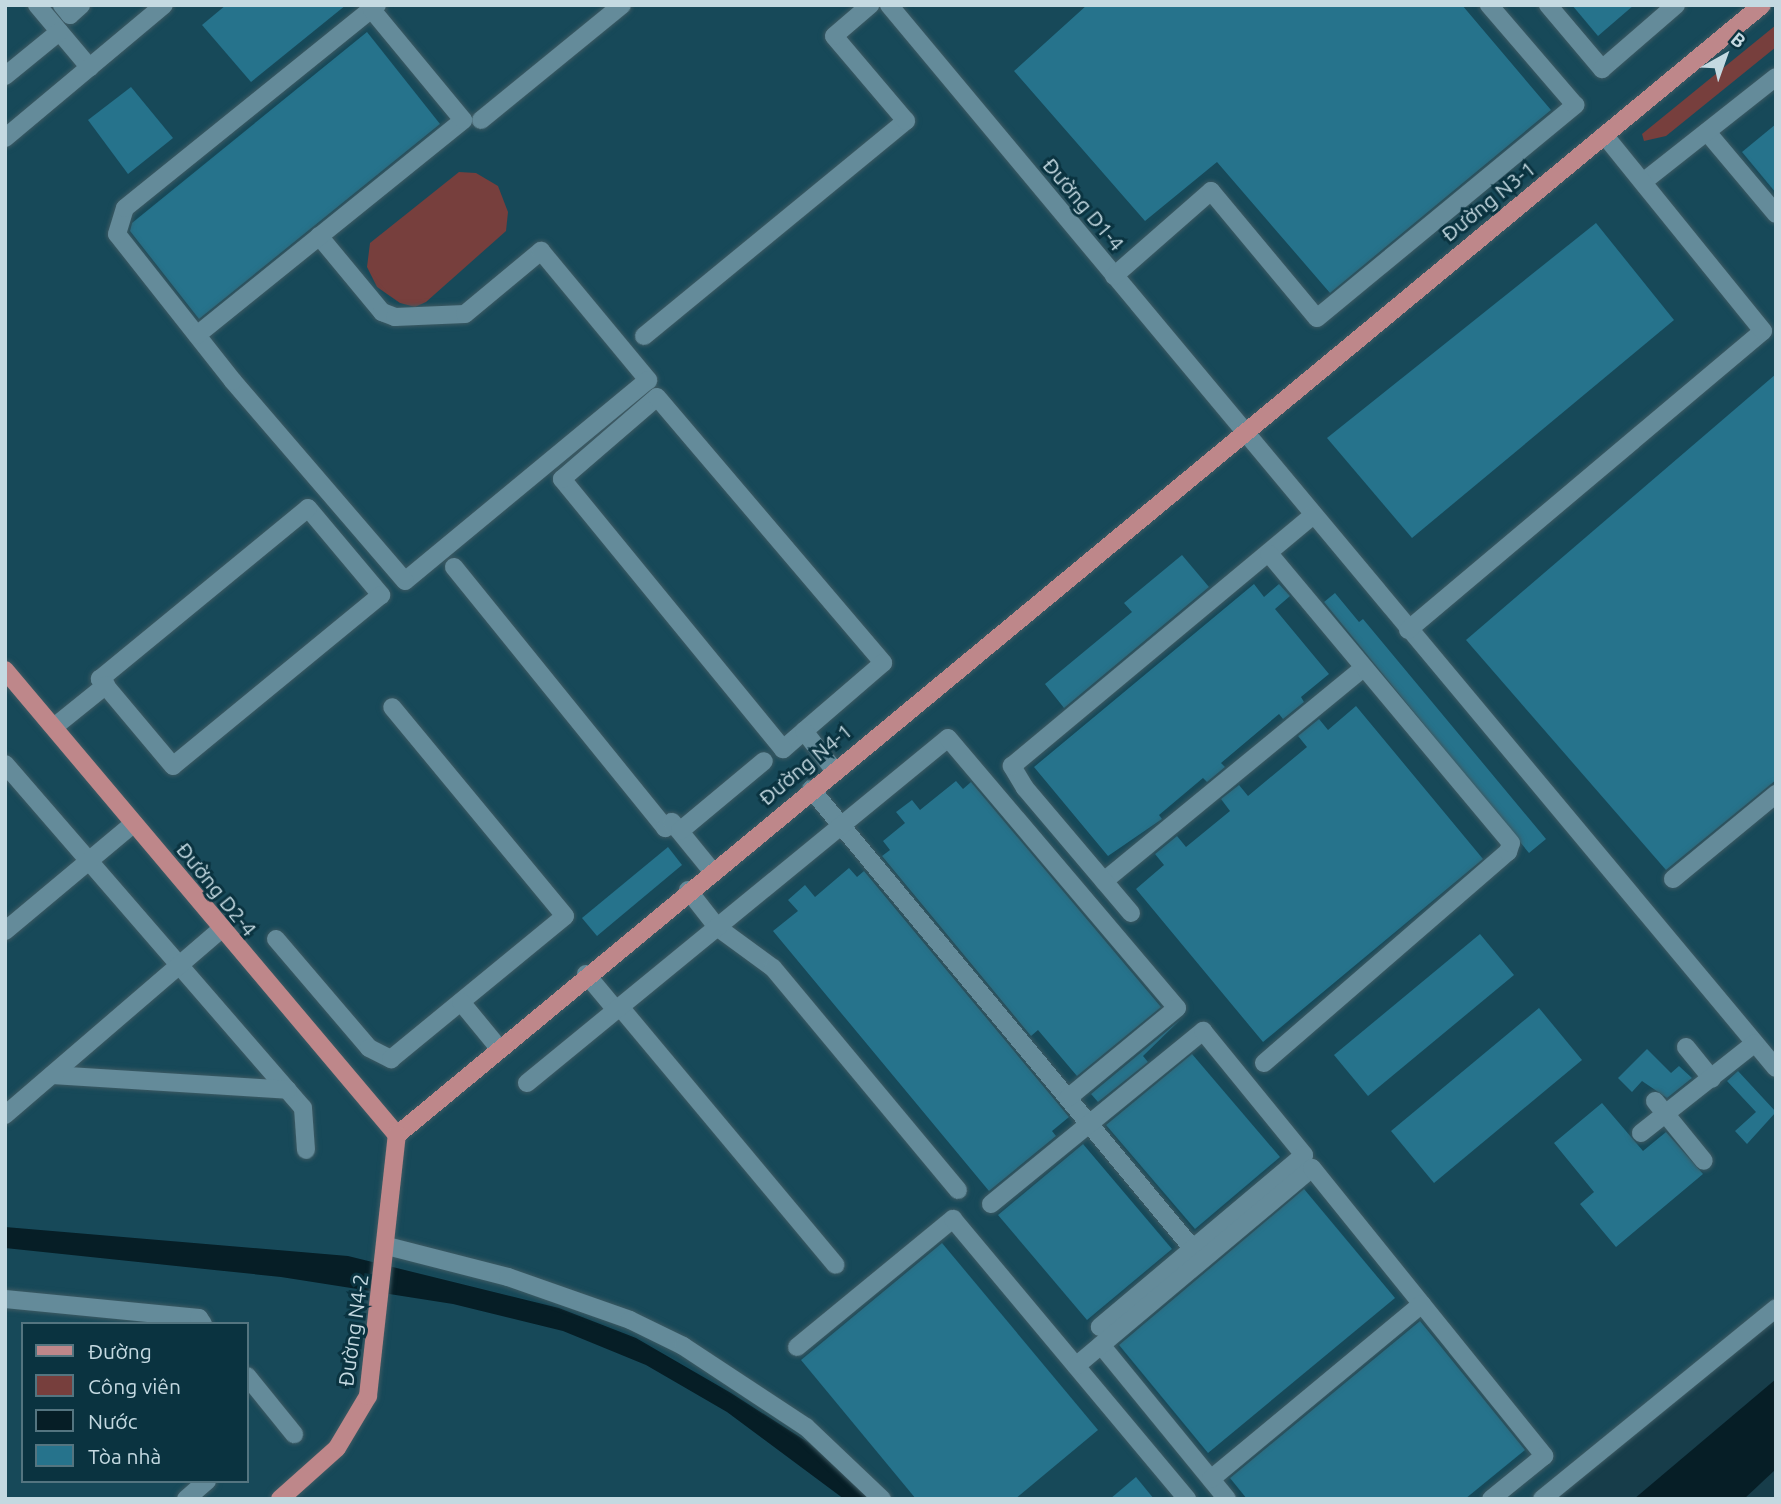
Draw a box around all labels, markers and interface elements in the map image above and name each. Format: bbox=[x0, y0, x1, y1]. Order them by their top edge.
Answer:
north arrow bbox=[1690, 21, 1760, 91]
text: B bbox=[1727, 27, 1750, 52]
street label: Đường D1-4 bbox=[1038, 152, 1130, 256]
street label: Đường N3-1 bbox=[1436, 155, 1540, 247]
street label: Đường N4-1 bbox=[753, 718, 857, 810]
street label: Đường D2-4 bbox=[172, 837, 262, 941]
street label: Đường N4-2 bbox=[333, 1272, 373, 1388]
legend bbox=[21, 1322, 248, 1483]
text: Đường bbox=[88, 1339, 152, 1363]
text: Công viên bbox=[88, 1374, 181, 1398]
text: Nước bbox=[88, 1409, 138, 1433]
text: Tòa nhà bbox=[88, 1444, 161, 1468]

